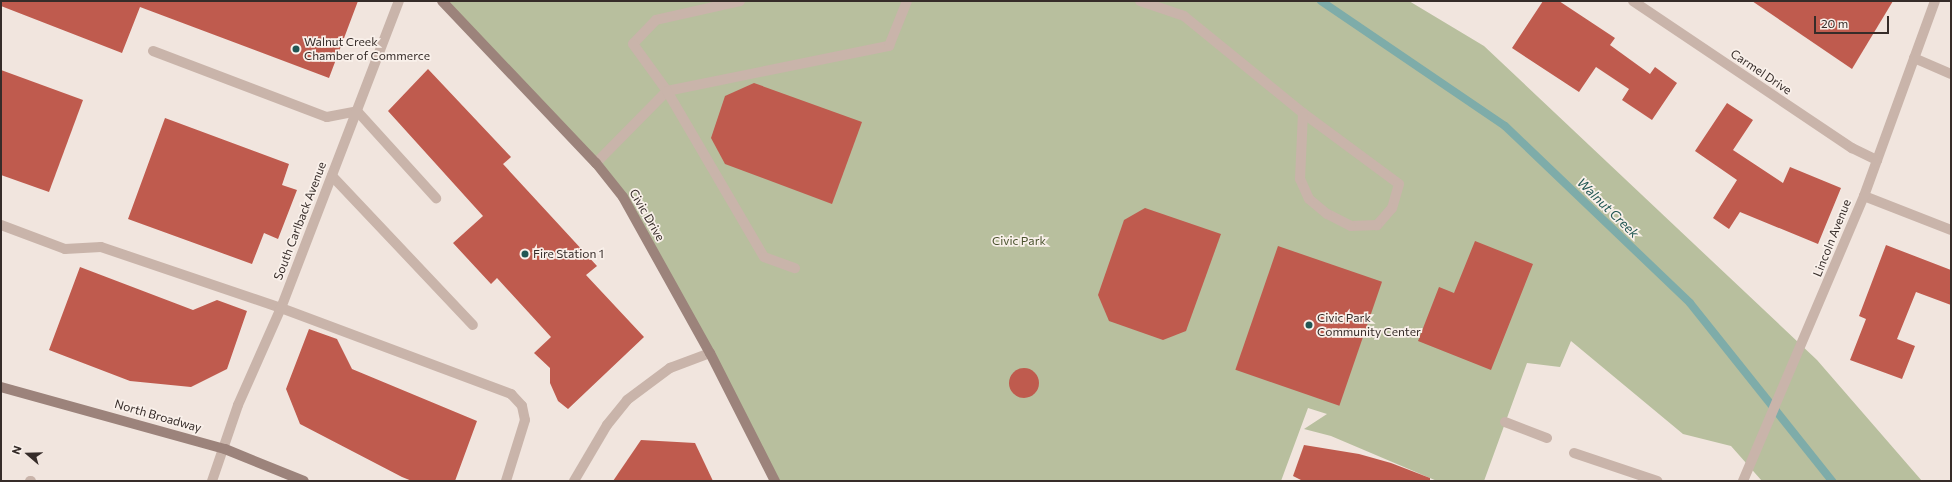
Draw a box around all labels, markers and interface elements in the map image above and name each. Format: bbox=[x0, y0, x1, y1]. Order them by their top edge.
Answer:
scale bar bbox=[1816, 8, 1891, 34]
text: 20 m bbox=[1821, 16, 1848, 30]
place label: Walnut Creek Chamber of Commerce bbox=[304, 35, 430, 63]
marker: Walnut Creek Chamber of Commerce bbox=[291, 44, 301, 54]
street label: Carmel Drive bbox=[1728, 46, 1794, 98]
street label: South Carlback Avenue bbox=[271, 160, 329, 282]
water label: Walnut Creek bbox=[1574, 175, 1642, 241]
street label: Civic Drive bbox=[626, 186, 668, 244]
street label: Lincoln Avenue bbox=[1810, 197, 1854, 279]
park label: Civic Park bbox=[992, 234, 1046, 248]
place label: Fire Station 1 bbox=[533, 247, 604, 261]
marker: Fire Station 1 bbox=[520, 249, 530, 259]
place label: Civic Park Community Center bbox=[1317, 311, 1421, 339]
marker: Civic Park Community Center bbox=[1304, 320, 1314, 330]
street label: North Broadway bbox=[113, 397, 203, 435]
north arrow bbox=[8, 434, 48, 474]
text: N bbox=[9, 444, 24, 456]

